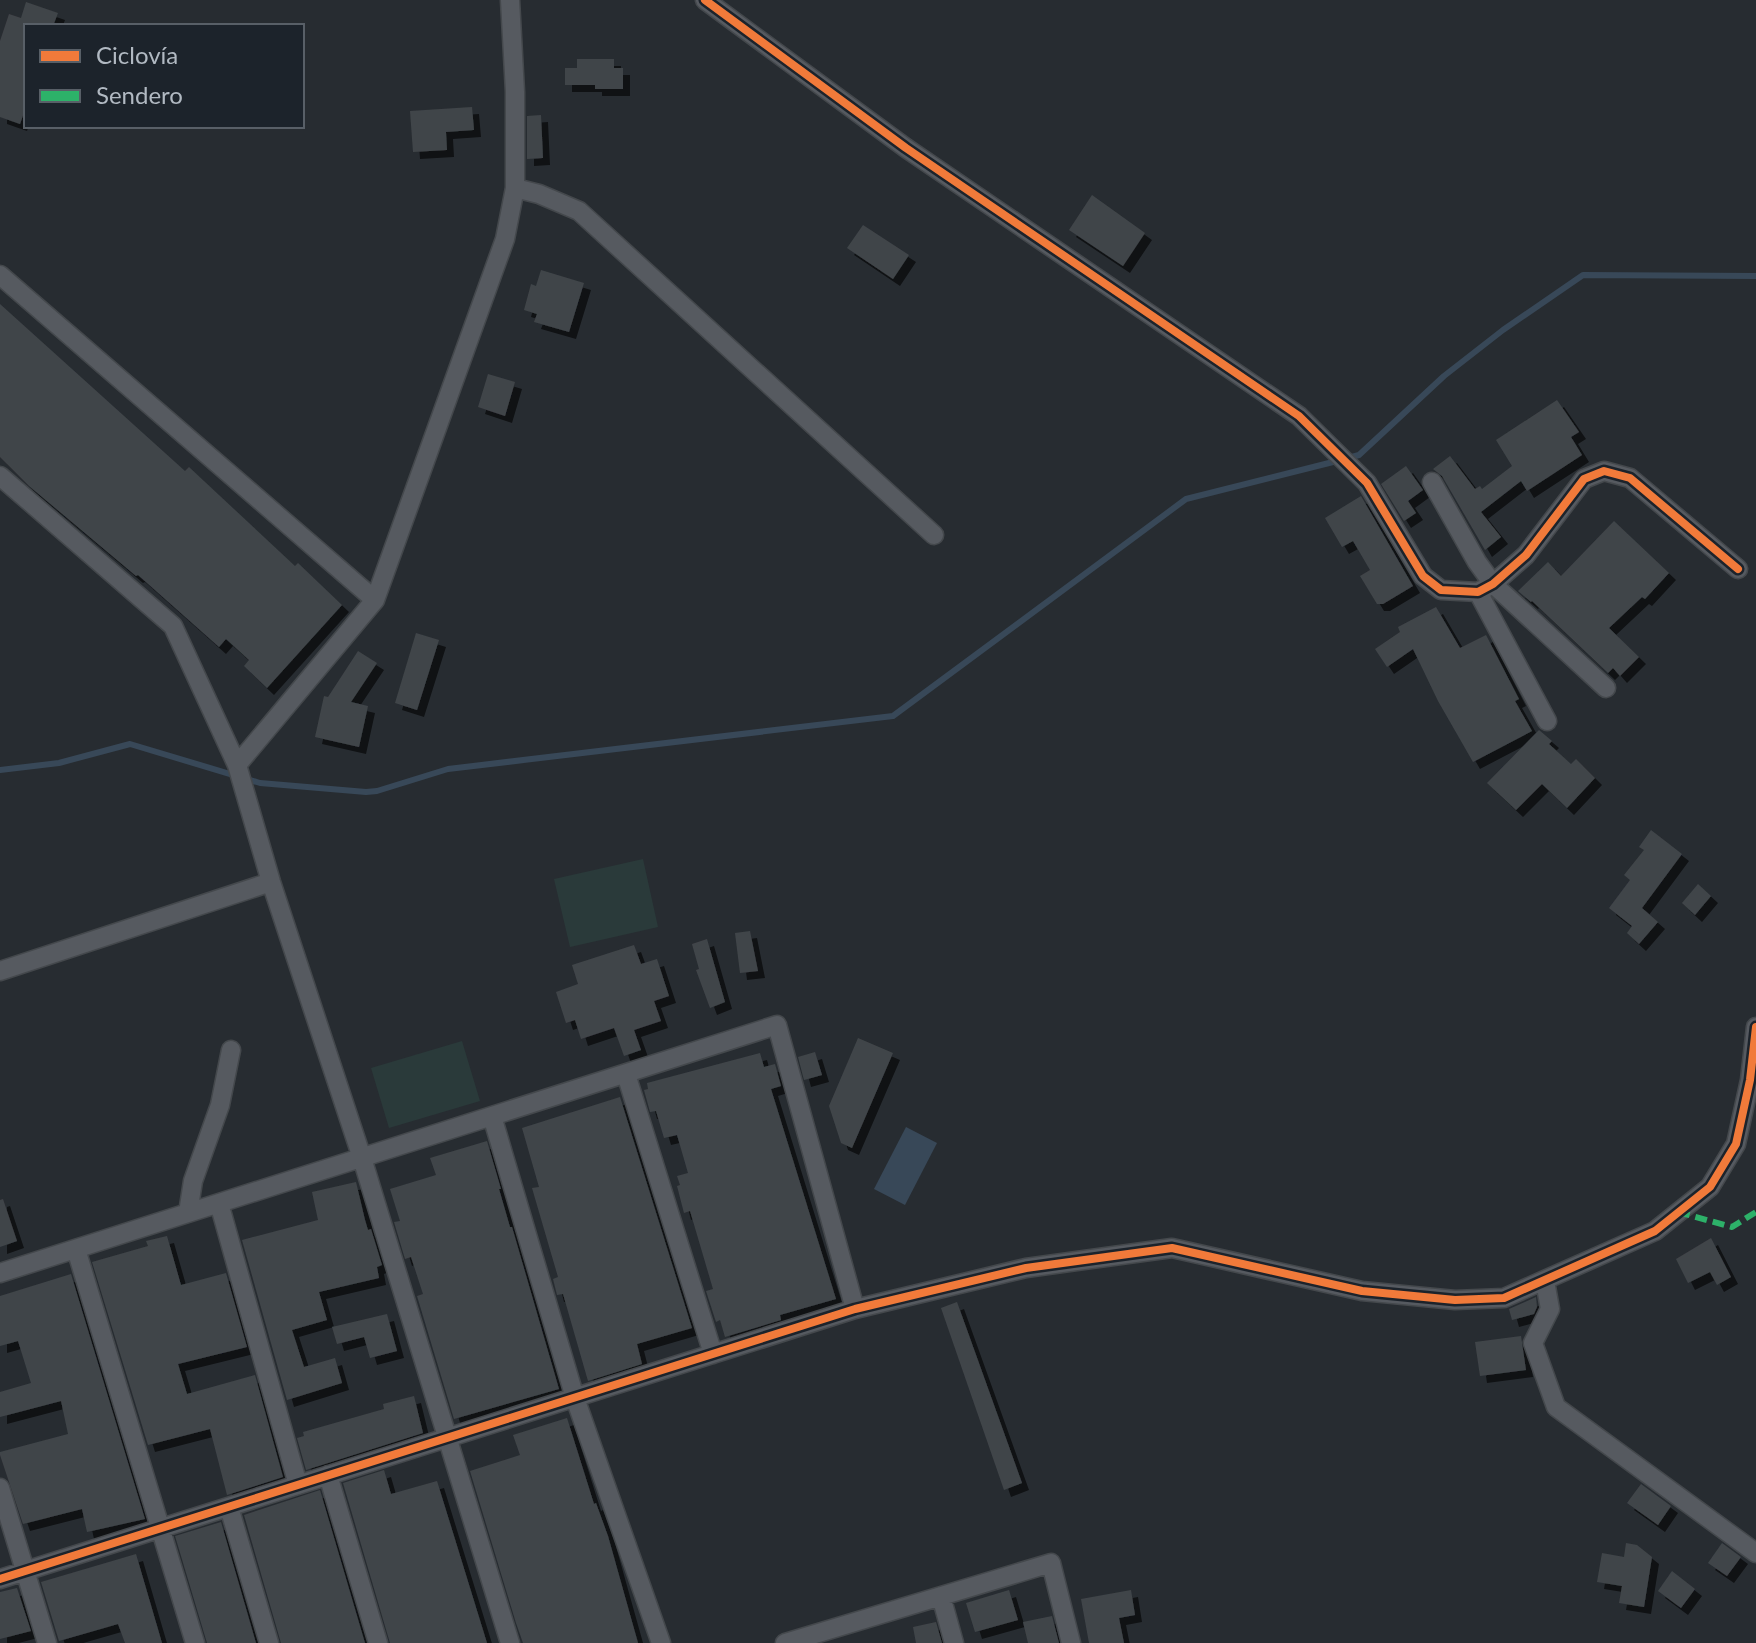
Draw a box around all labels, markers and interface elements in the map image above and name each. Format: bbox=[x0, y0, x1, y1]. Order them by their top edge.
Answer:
legend bbox=[24, 24, 304, 128]
text: Ciclovía bbox=[96, 40, 178, 69]
text: Sendero bbox=[96, 80, 183, 109]

